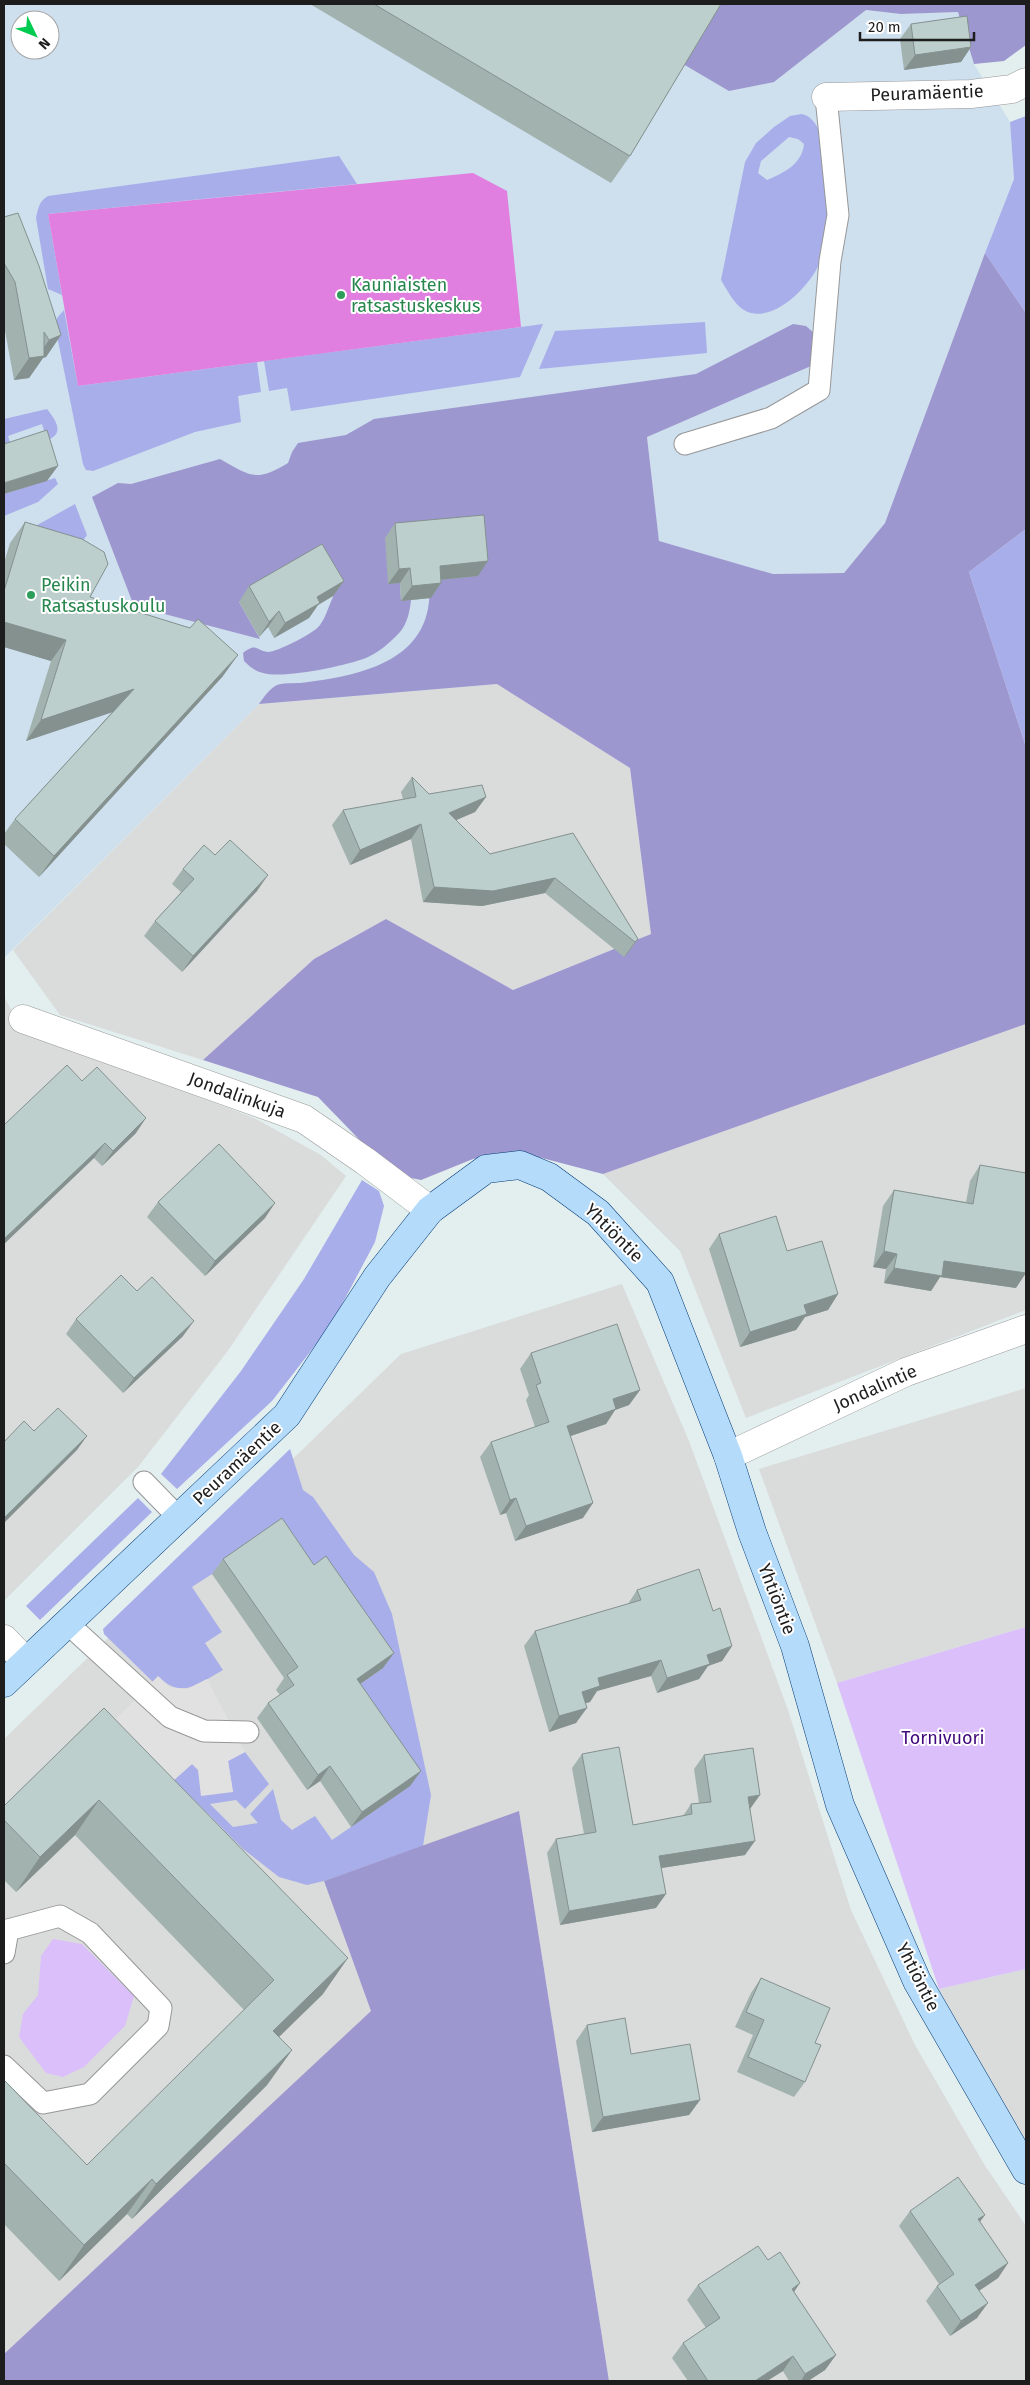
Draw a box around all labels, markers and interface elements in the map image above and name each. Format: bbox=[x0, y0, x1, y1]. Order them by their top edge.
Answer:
north arrow bbox=[10, 10, 60, 60]
scale bar bbox=[860, 10, 974, 42]
text: 20 m bbox=[868, 18, 901, 36]
text: N bbox=[35, 34, 54, 53]
street label: Peuramäentie bbox=[870, 80, 984, 106]
place label: Kauniaisten ratsastuskeskus bbox=[351, 274, 480, 317]
marker: Kauniaisten ratsastuskeskus bbox=[335, 289, 347, 301]
place label: Peikin Ratsastuskoulu bbox=[41, 574, 165, 617]
marker: Peikin Ratsastuskoulu bbox=[25, 589, 37, 601]
street label: Jondalinkuja bbox=[185, 1067, 289, 1123]
street label: Yhtiöntie bbox=[580, 1199, 648, 1267]
street label: Jondalintie bbox=[830, 1360, 920, 1416]
street label: Peuramäentie bbox=[188, 1416, 286, 1510]
street label: Yhtiöntie bbox=[753, 1560, 801, 1638]
park label: Tornivuori bbox=[901, 1727, 985, 1749]
street label: Yhtiöntie bbox=[891, 1939, 945, 2015]

